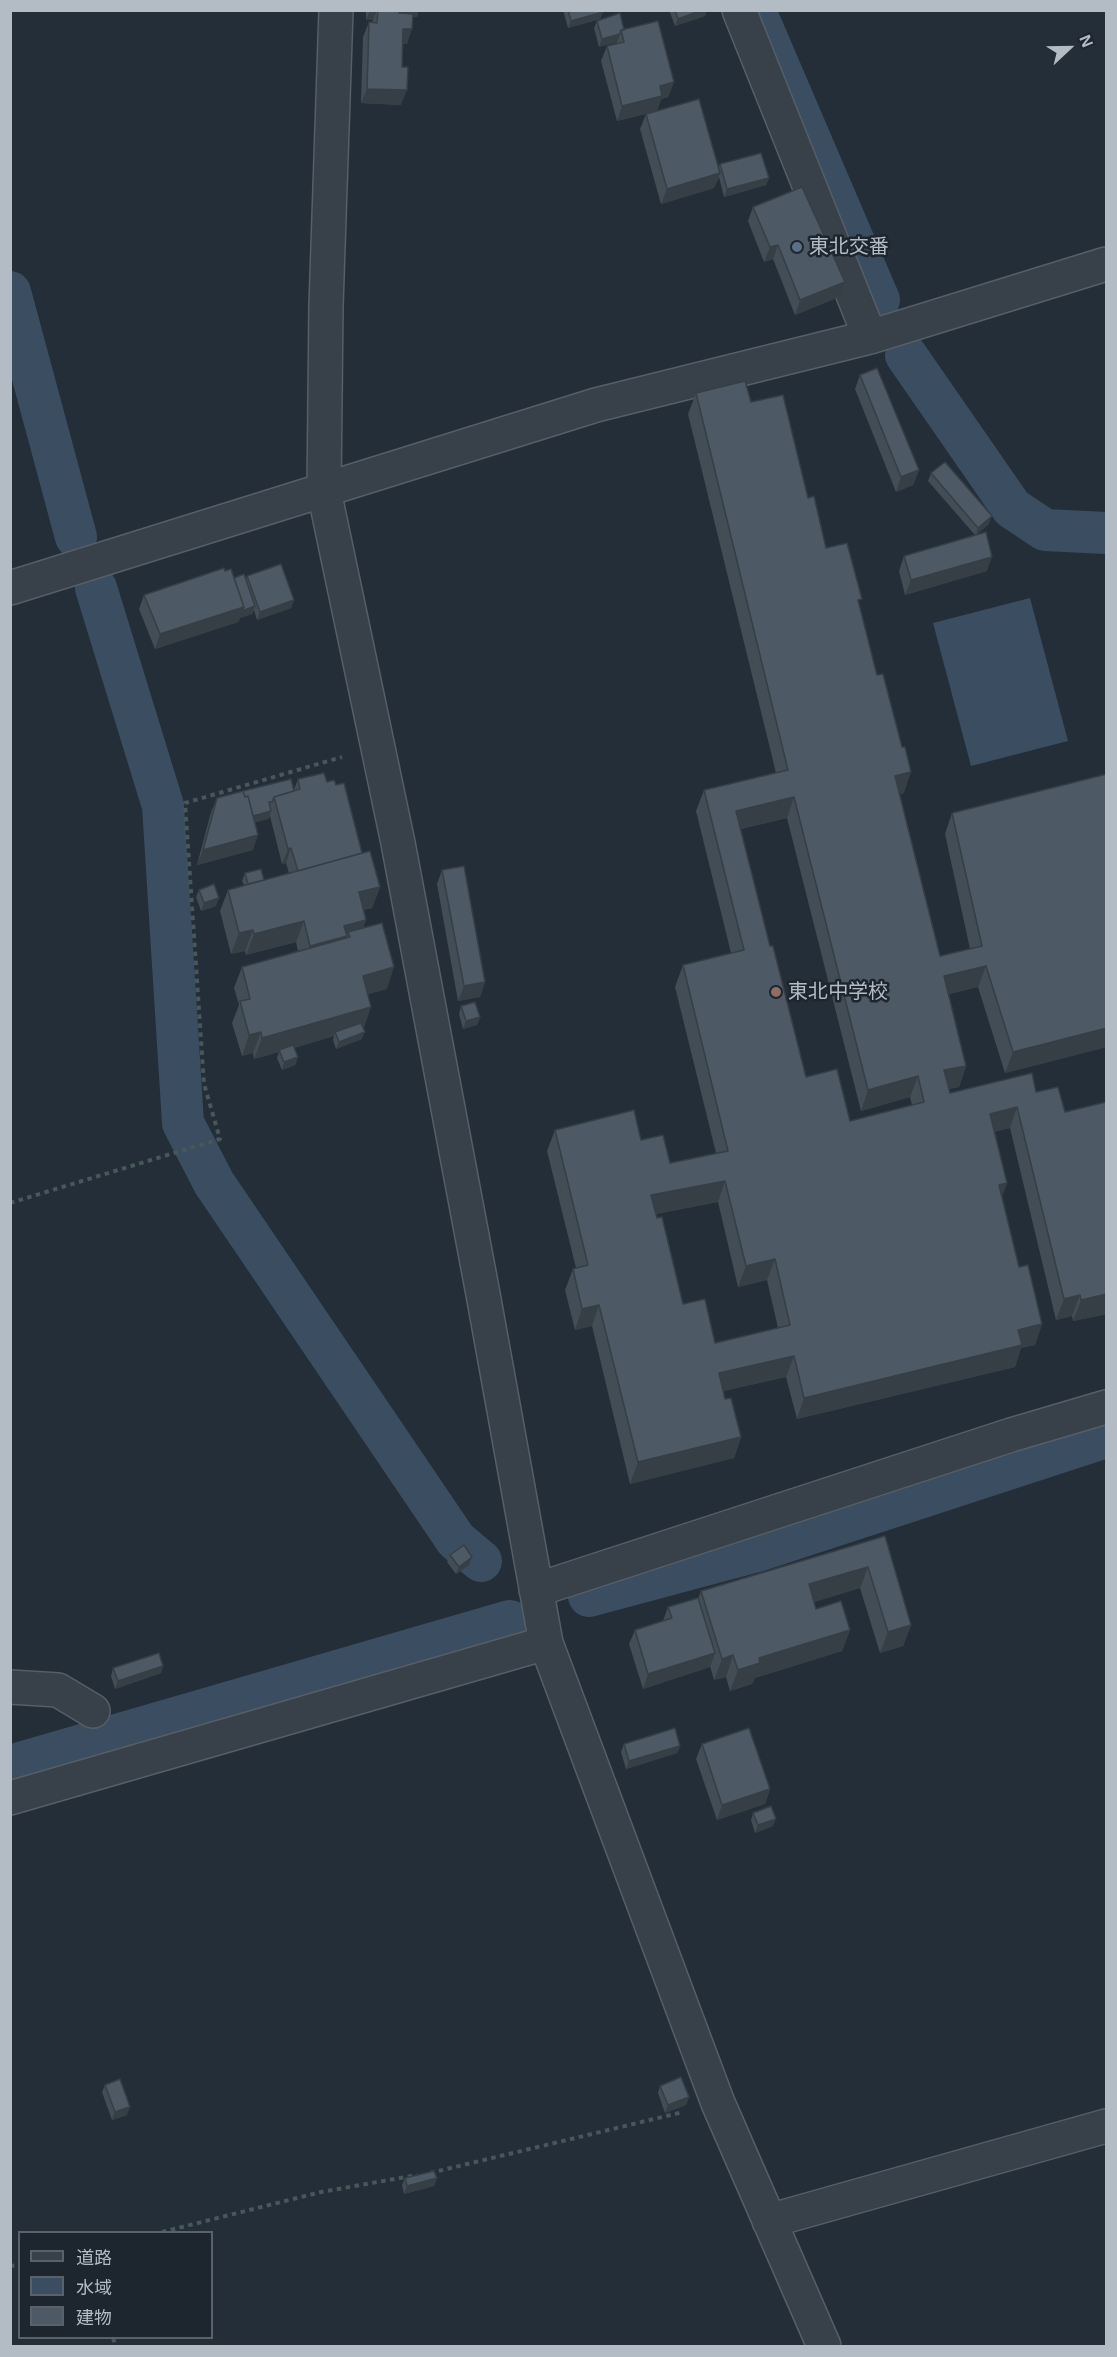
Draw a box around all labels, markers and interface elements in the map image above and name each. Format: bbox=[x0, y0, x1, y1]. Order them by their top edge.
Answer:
north arrow bbox=[1039, 18, 1099, 78]
text: N bbox=[1076, 33, 1096, 50]
place label: 東北交番 bbox=[809, 235, 889, 259]
marker: 東北交番 bbox=[790, 240, 804, 254]
place label: 東北中学校 bbox=[788, 980, 888, 1004]
marker: 東北中学校 bbox=[769, 985, 783, 999]
legend bbox=[18, 2231, 213, 2339]
text: 道路 bbox=[76, 2248, 112, 2268]
text: 水域 bbox=[76, 2278, 112, 2298]
text: 建物 bbox=[76, 2308, 112, 2328]

